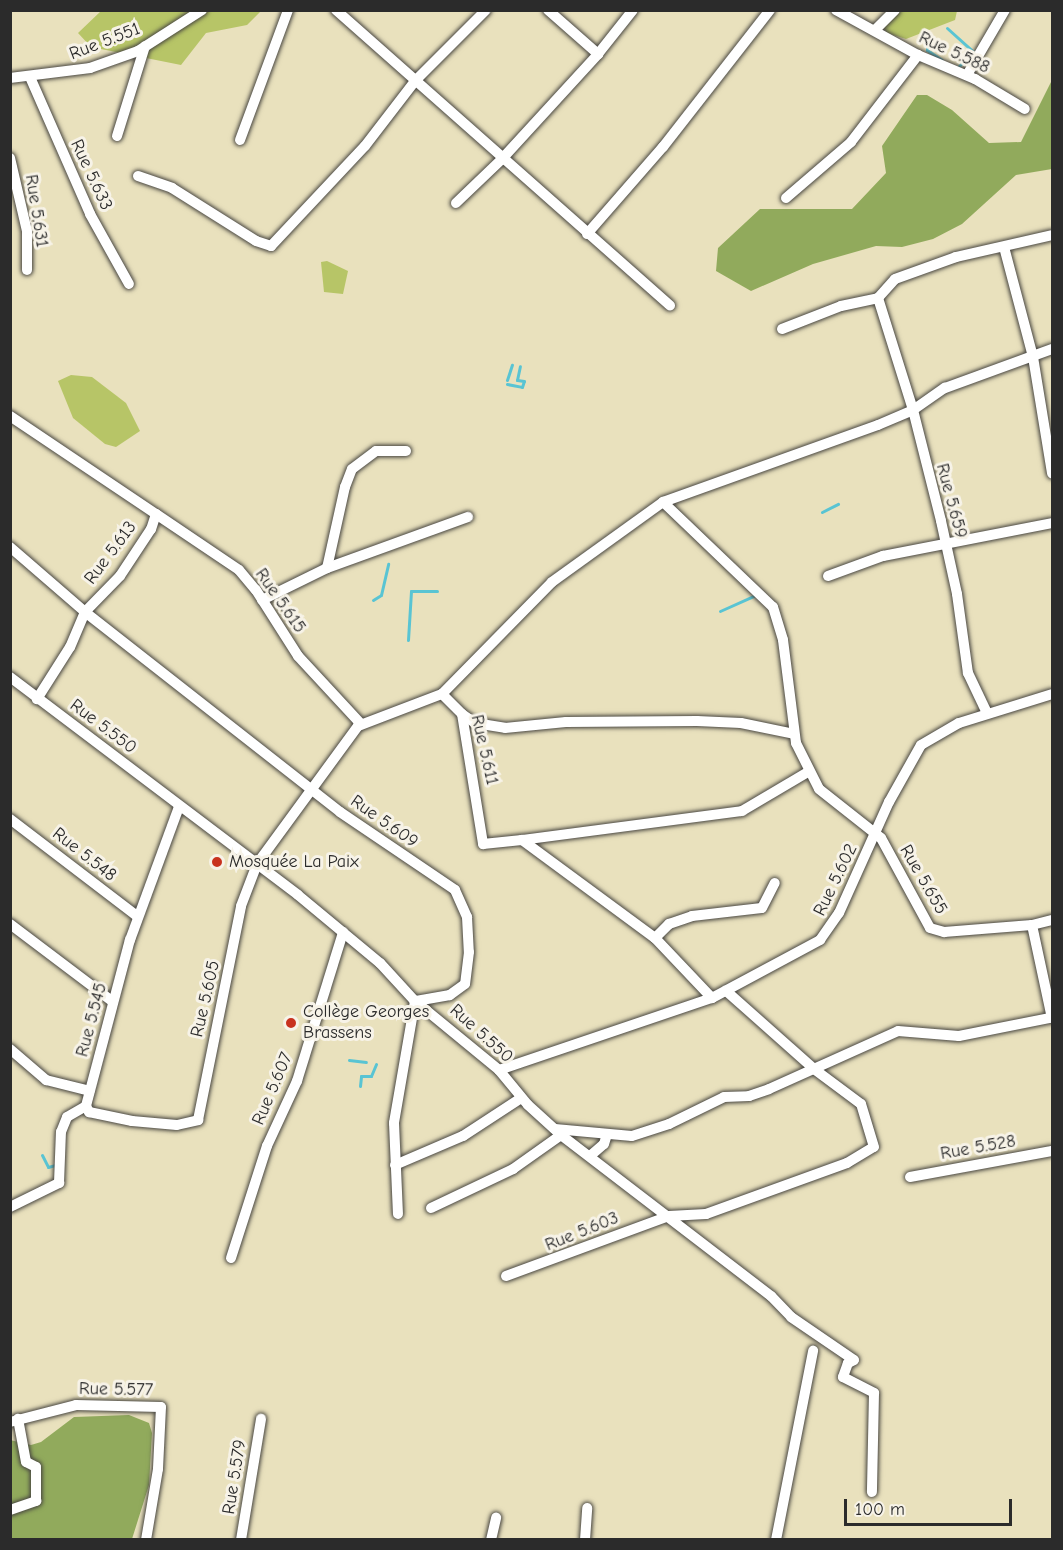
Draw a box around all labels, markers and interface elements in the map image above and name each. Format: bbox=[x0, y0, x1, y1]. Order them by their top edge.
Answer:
street label: Rue 5.551 bbox=[67, 19, 143, 65]
street label: Rue 5.588 bbox=[915, 27, 993, 79]
street label: Rue 5.633 bbox=[65, 136, 117, 214]
street label: Rue 5.631 bbox=[20, 173, 52, 249]
street label: Rue 5.659 bbox=[931, 461, 971, 541]
street label: Rue 5.613 bbox=[80, 517, 142, 589]
street label: Rue 5.615 bbox=[250, 564, 310, 638]
street label: Rue 5.550 bbox=[65, 695, 141, 759]
street label: Rue 5.611 bbox=[465, 713, 503, 787]
street label: Rue 5.609 bbox=[346, 791, 422, 853]
street label: Rue 5.548 bbox=[48, 823, 120, 887]
street label: Rue 5.602 bbox=[809, 840, 863, 920]
street label: Rue 5.655 bbox=[894, 841, 952, 919]
place label: Mosquée La Paix bbox=[229, 851, 359, 873]
marker: Mosquée La Paix bbox=[210, 855, 224, 869]
street label: Rue 5.605 bbox=[187, 959, 225, 1039]
street label: Rue 5.545 bbox=[72, 981, 112, 1059]
street label: Rue 5.550 bbox=[445, 1000, 517, 1068]
place label: Collège Georges Brassens bbox=[303, 1002, 429, 1044]
marker: Collège Georges Brassens bbox=[284, 1016, 298, 1030]
street label: Rue 5.607 bbox=[248, 1049, 298, 1129]
street label: Rue 5.528 bbox=[939, 1131, 1017, 1165]
street label: Rue 5.603 bbox=[542, 1208, 622, 1256]
street label: Rue 5.577 bbox=[79, 1379, 153, 1401]
street label: Rue 5.579 bbox=[218, 1438, 252, 1516]
scale bar bbox=[847, 1487, 1015, 1525]
text: 100 m bbox=[855, 1499, 905, 1520]

